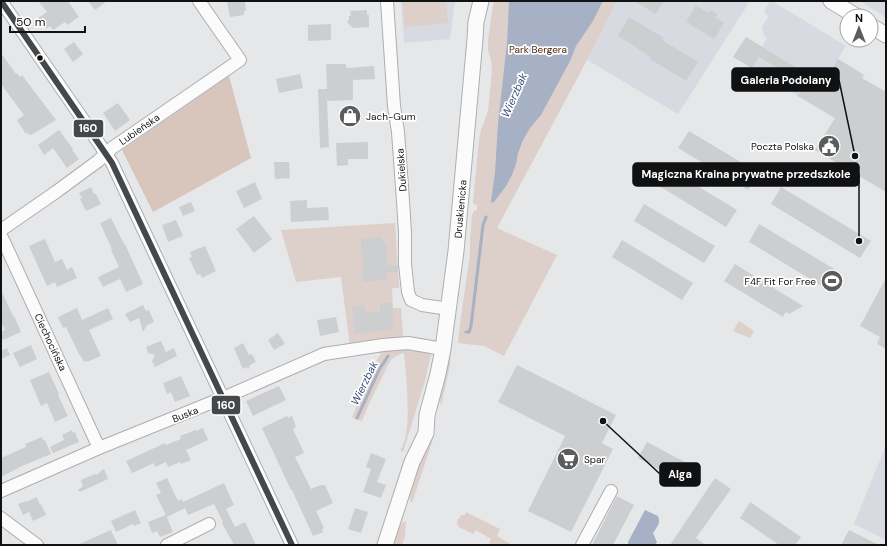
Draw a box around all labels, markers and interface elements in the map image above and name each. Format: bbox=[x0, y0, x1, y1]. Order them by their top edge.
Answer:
scale bar bbox=[10, 8, 85, 34]
north arrow bbox=[839, 8, 879, 48]
text: N bbox=[855, 11, 863, 25]
text: 50 m bbox=[16, 14, 45, 30]
park label: Park Bergera bbox=[509, 43, 567, 56]
unlabelled marker bbox=[35, 53, 45, 63]
callout: Galeria Podolany bbox=[732, 68, 839, 91]
water label: Wierzbak bbox=[498, 70, 530, 119]
text: Galeria Podolany bbox=[741, 73, 832, 87]
shop icon: Jach-Gum bbox=[337, 103, 363, 129]
place label: Jach-Gum bbox=[366, 110, 416, 123]
street label: Lubieńska bbox=[116, 111, 162, 148]
line badge: 160 bbox=[73, 119, 104, 138]
text: 160 bbox=[79, 121, 98, 135]
public building icon: Poczta Polska bbox=[816, 133, 842, 159]
place label: Poczta Polska bbox=[751, 140, 814, 153]
street label: Dukielska bbox=[394, 148, 409, 192]
callout: Magiczna Kraina prywatne przedszkole bbox=[633, 163, 859, 186]
text: Magiczna Kraina prywatne przedszkole bbox=[641, 167, 851, 181]
street label: Druskienicka bbox=[451, 179, 470, 239]
sports icon: F4F Fit For Free bbox=[819, 268, 845, 294]
place label: F4F Fit For Free bbox=[745, 275, 816, 288]
street label: Ciechocińska bbox=[32, 311, 70, 373]
water label: Wierzbak bbox=[347, 358, 381, 407]
line badge: 160 bbox=[211, 395, 241, 415]
text: 160 bbox=[217, 398, 236, 412]
street label: Buska bbox=[170, 403, 200, 426]
supermarket icon: Spar bbox=[555, 446, 581, 472]
place label: Spar bbox=[584, 453, 606, 466]
callout: Alga bbox=[660, 463, 700, 486]
text: Alga bbox=[668, 467, 692, 481]

